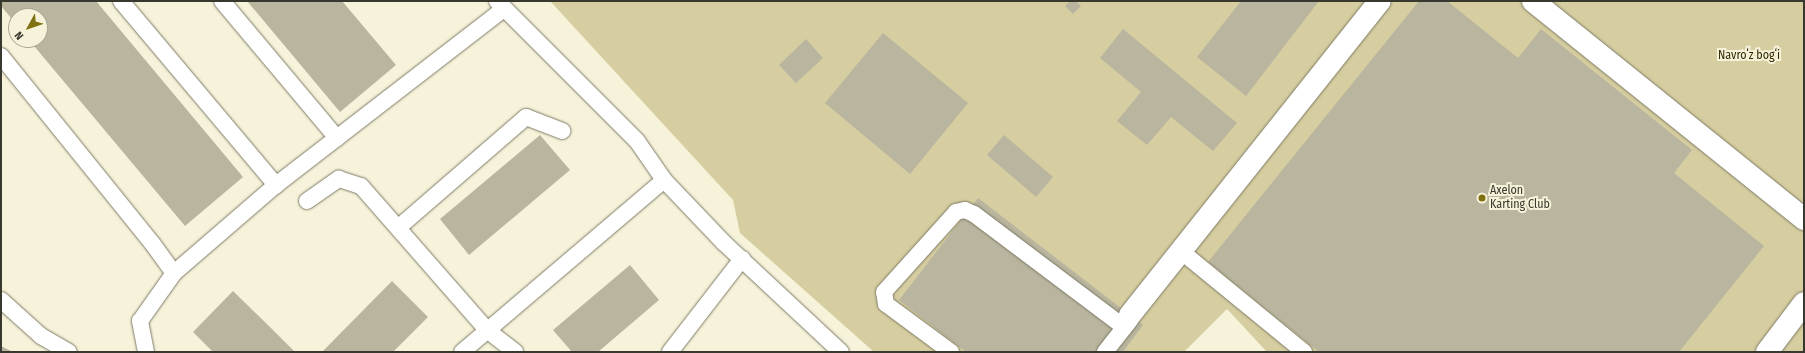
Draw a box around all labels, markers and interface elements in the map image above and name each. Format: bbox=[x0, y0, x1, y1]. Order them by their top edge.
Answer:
north arrow bbox=[8, 8, 48, 48]
text: N bbox=[12, 29, 26, 42]
park label: Navroʻz bogʻi bbox=[1718, 49, 1780, 63]
place label: Axelon Karting Club bbox=[1490, 184, 1550, 212]
marker: Axelon Karting Club bbox=[1477, 193, 1487, 203]

